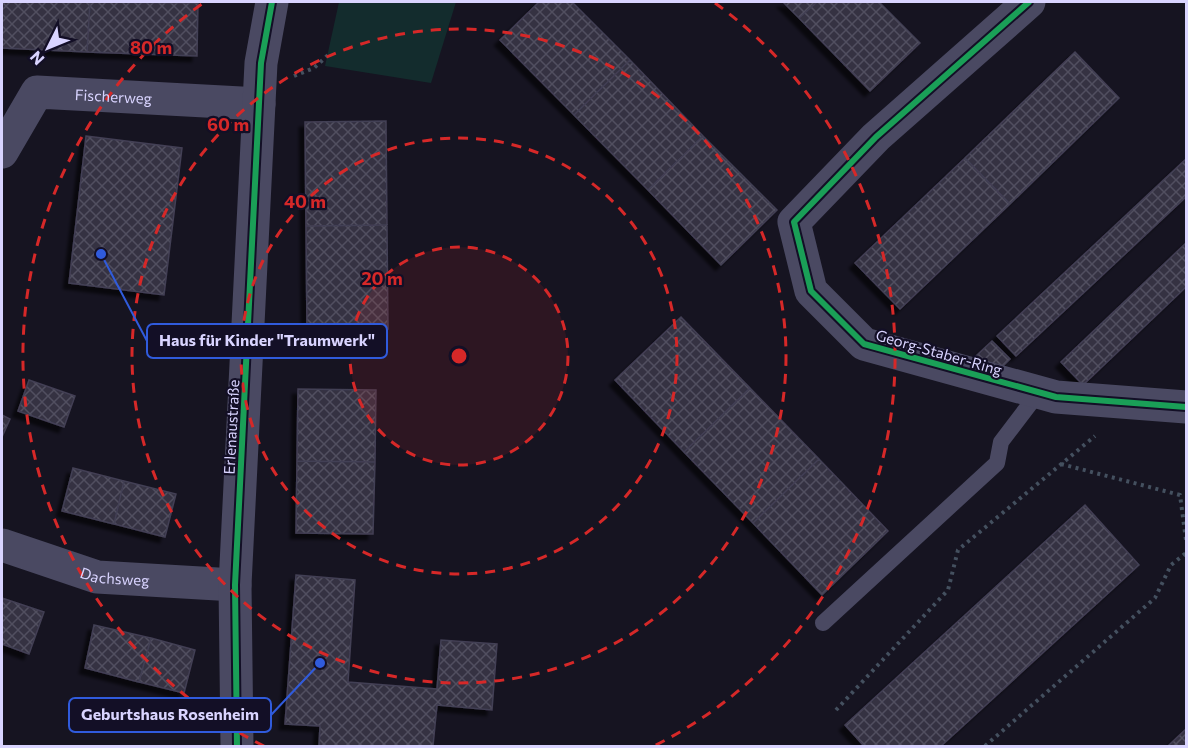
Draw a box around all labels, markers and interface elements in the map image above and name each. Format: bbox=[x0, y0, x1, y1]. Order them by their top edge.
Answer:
north arrow bbox=[18, 18, 78, 78]
text: 80 m bbox=[130, 36, 172, 58]
text: N bbox=[26, 48, 48, 69]
street label: Fischerweg bbox=[74, 85, 152, 107]
text: 60 m bbox=[207, 113, 249, 135]
text: 40 m bbox=[284, 190, 326, 212]
text: 20 m bbox=[361, 267, 403, 289]
callout: Haus für Kinder "Traumwerk" bbox=[147, 324, 387, 358]
street label: Georg-Staber-Ring bbox=[874, 325, 1004, 379]
text: Haus für Kinder "Traumwerk" bbox=[159, 330, 375, 349]
centre of rings bbox=[449, 346, 469, 366]
street label: Erlenaustraße bbox=[220, 379, 242, 475]
street label: Dachsweg bbox=[78, 563, 150, 589]
callout: Geburtshaus Rosenheim bbox=[69, 698, 271, 732]
text: Geburtshaus Rosenheim bbox=[81, 704, 259, 723]

